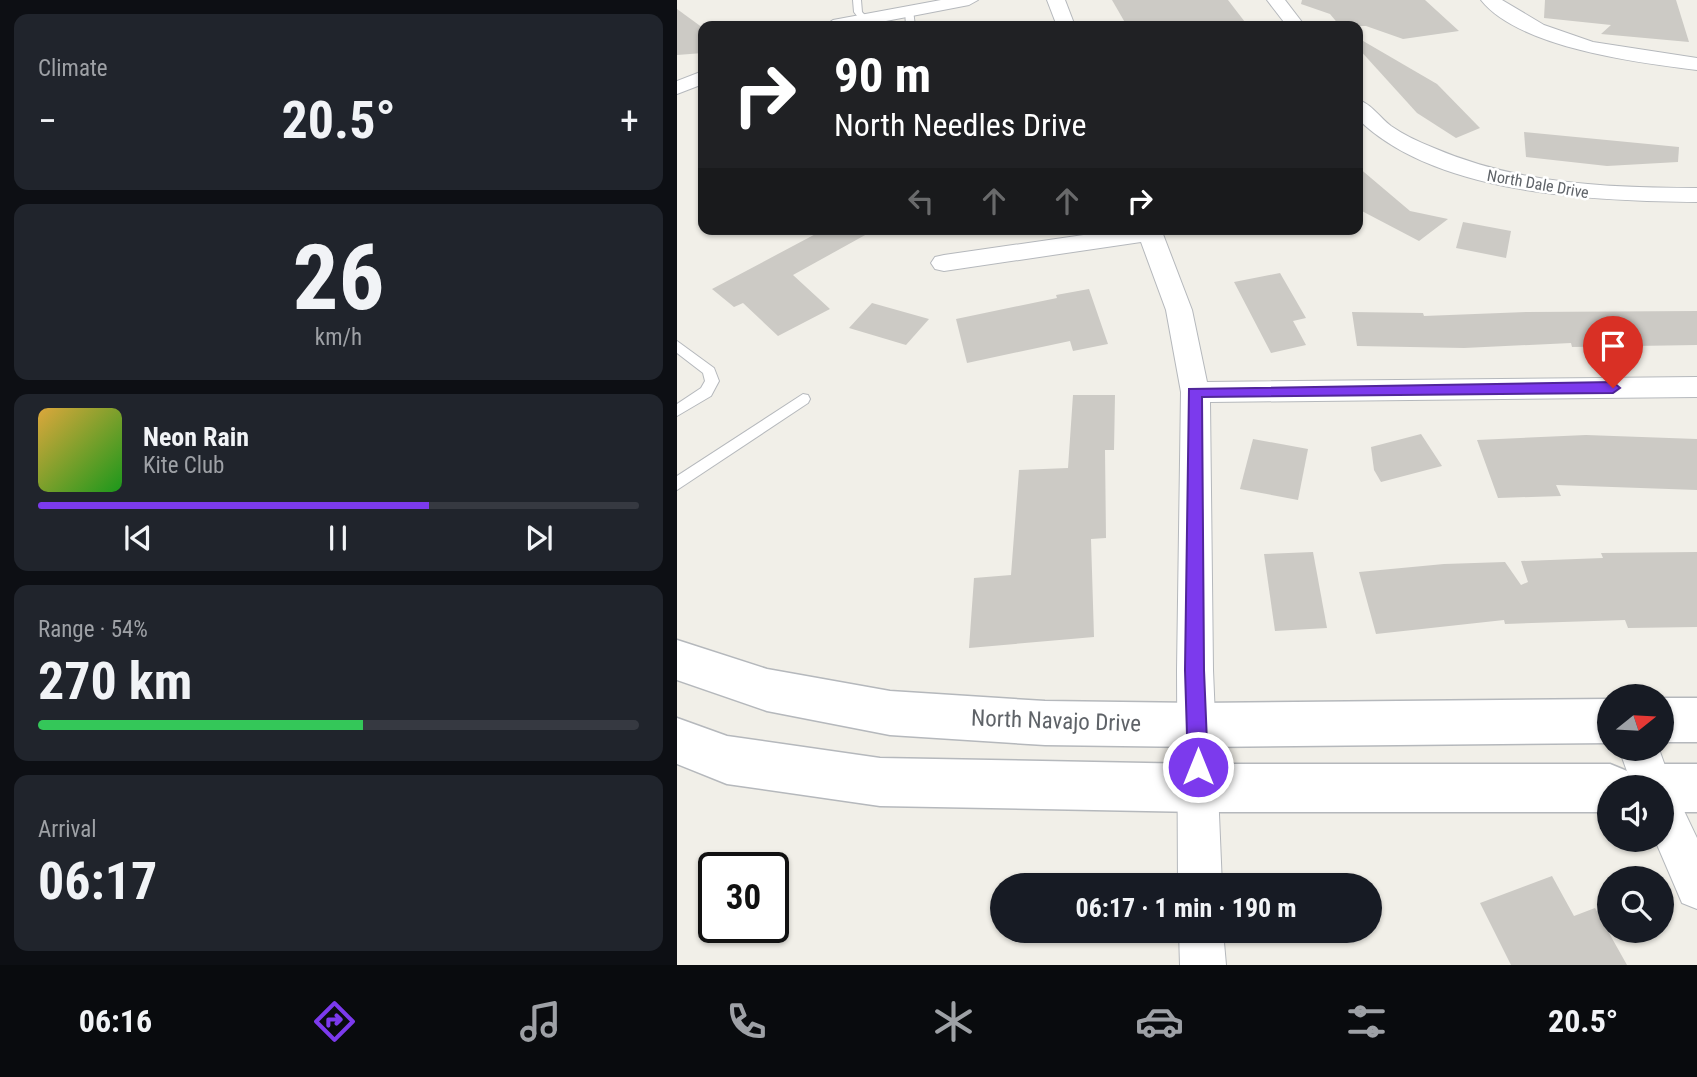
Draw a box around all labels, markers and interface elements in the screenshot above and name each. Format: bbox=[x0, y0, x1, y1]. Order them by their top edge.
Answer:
text: 90 m bbox=[834, 47, 931, 104]
icon: right bbox=[719, 49, 810, 140]
text: Climate bbox=[38, 55, 108, 82]
text: 20.5° bbox=[281, 90, 396, 151]
text: − bbox=[38, 99, 57, 143]
text: + bbox=[620, 99, 639, 143]
text: North Needles Drive bbox=[834, 106, 1087, 144]
street label: North Dale Drive bbox=[1486, 166, 1590, 202]
icon: left bbox=[902, 182, 940, 220]
icon: ahead bbox=[975, 182, 1013, 220]
icon: ahead bbox=[1048, 182, 1086, 220]
icon: right bbox=[1121, 182, 1159, 220]
text: 26 bbox=[293, 225, 384, 331]
pin bbox=[1583, 316, 1643, 388]
text: km/h bbox=[315, 324, 362, 351]
icon: arrive bbox=[1594, 327, 1632, 365]
text: Neon Rain bbox=[143, 422, 249, 452]
text: Kite Club bbox=[143, 452, 224, 479]
icon: previous bbox=[119, 519, 157, 557]
icon: pause bbox=[319, 519, 357, 557]
icon: next bbox=[520, 519, 558, 557]
text: Range · 54% bbox=[38, 616, 148, 643]
text: 270 km bbox=[38, 651, 192, 712]
north arrow bbox=[1597, 684, 1675, 761]
map controls bbox=[1597, 684, 1674, 943]
street label: North Navajo Drive bbox=[970, 705, 1142, 737]
position arrow bbox=[1161, 730, 1235, 804]
button: sound bbox=[1597, 775, 1674, 852]
text: Arrival bbox=[38, 816, 97, 843]
text: 06:17 bbox=[38, 851, 157, 912]
speed limit sign: 30 bbox=[698, 852, 789, 943]
button: search bbox=[1597, 866, 1674, 943]
text: 06:17 · 1 min · 190 m bbox=[1076, 893, 1296, 923]
icon: directions bbox=[310, 997, 359, 1046]
icon: music bbox=[516, 997, 565, 1046]
icon: phone bbox=[722, 997, 771, 1046]
icon: climate bbox=[929, 997, 978, 1046]
icon: car bbox=[1135, 997, 1184, 1046]
icon: filters bbox=[1342, 997, 1391, 1046]
text: 06:16 bbox=[79, 1002, 152, 1040]
text: 20.5° bbox=[1548, 1002, 1618, 1040]

